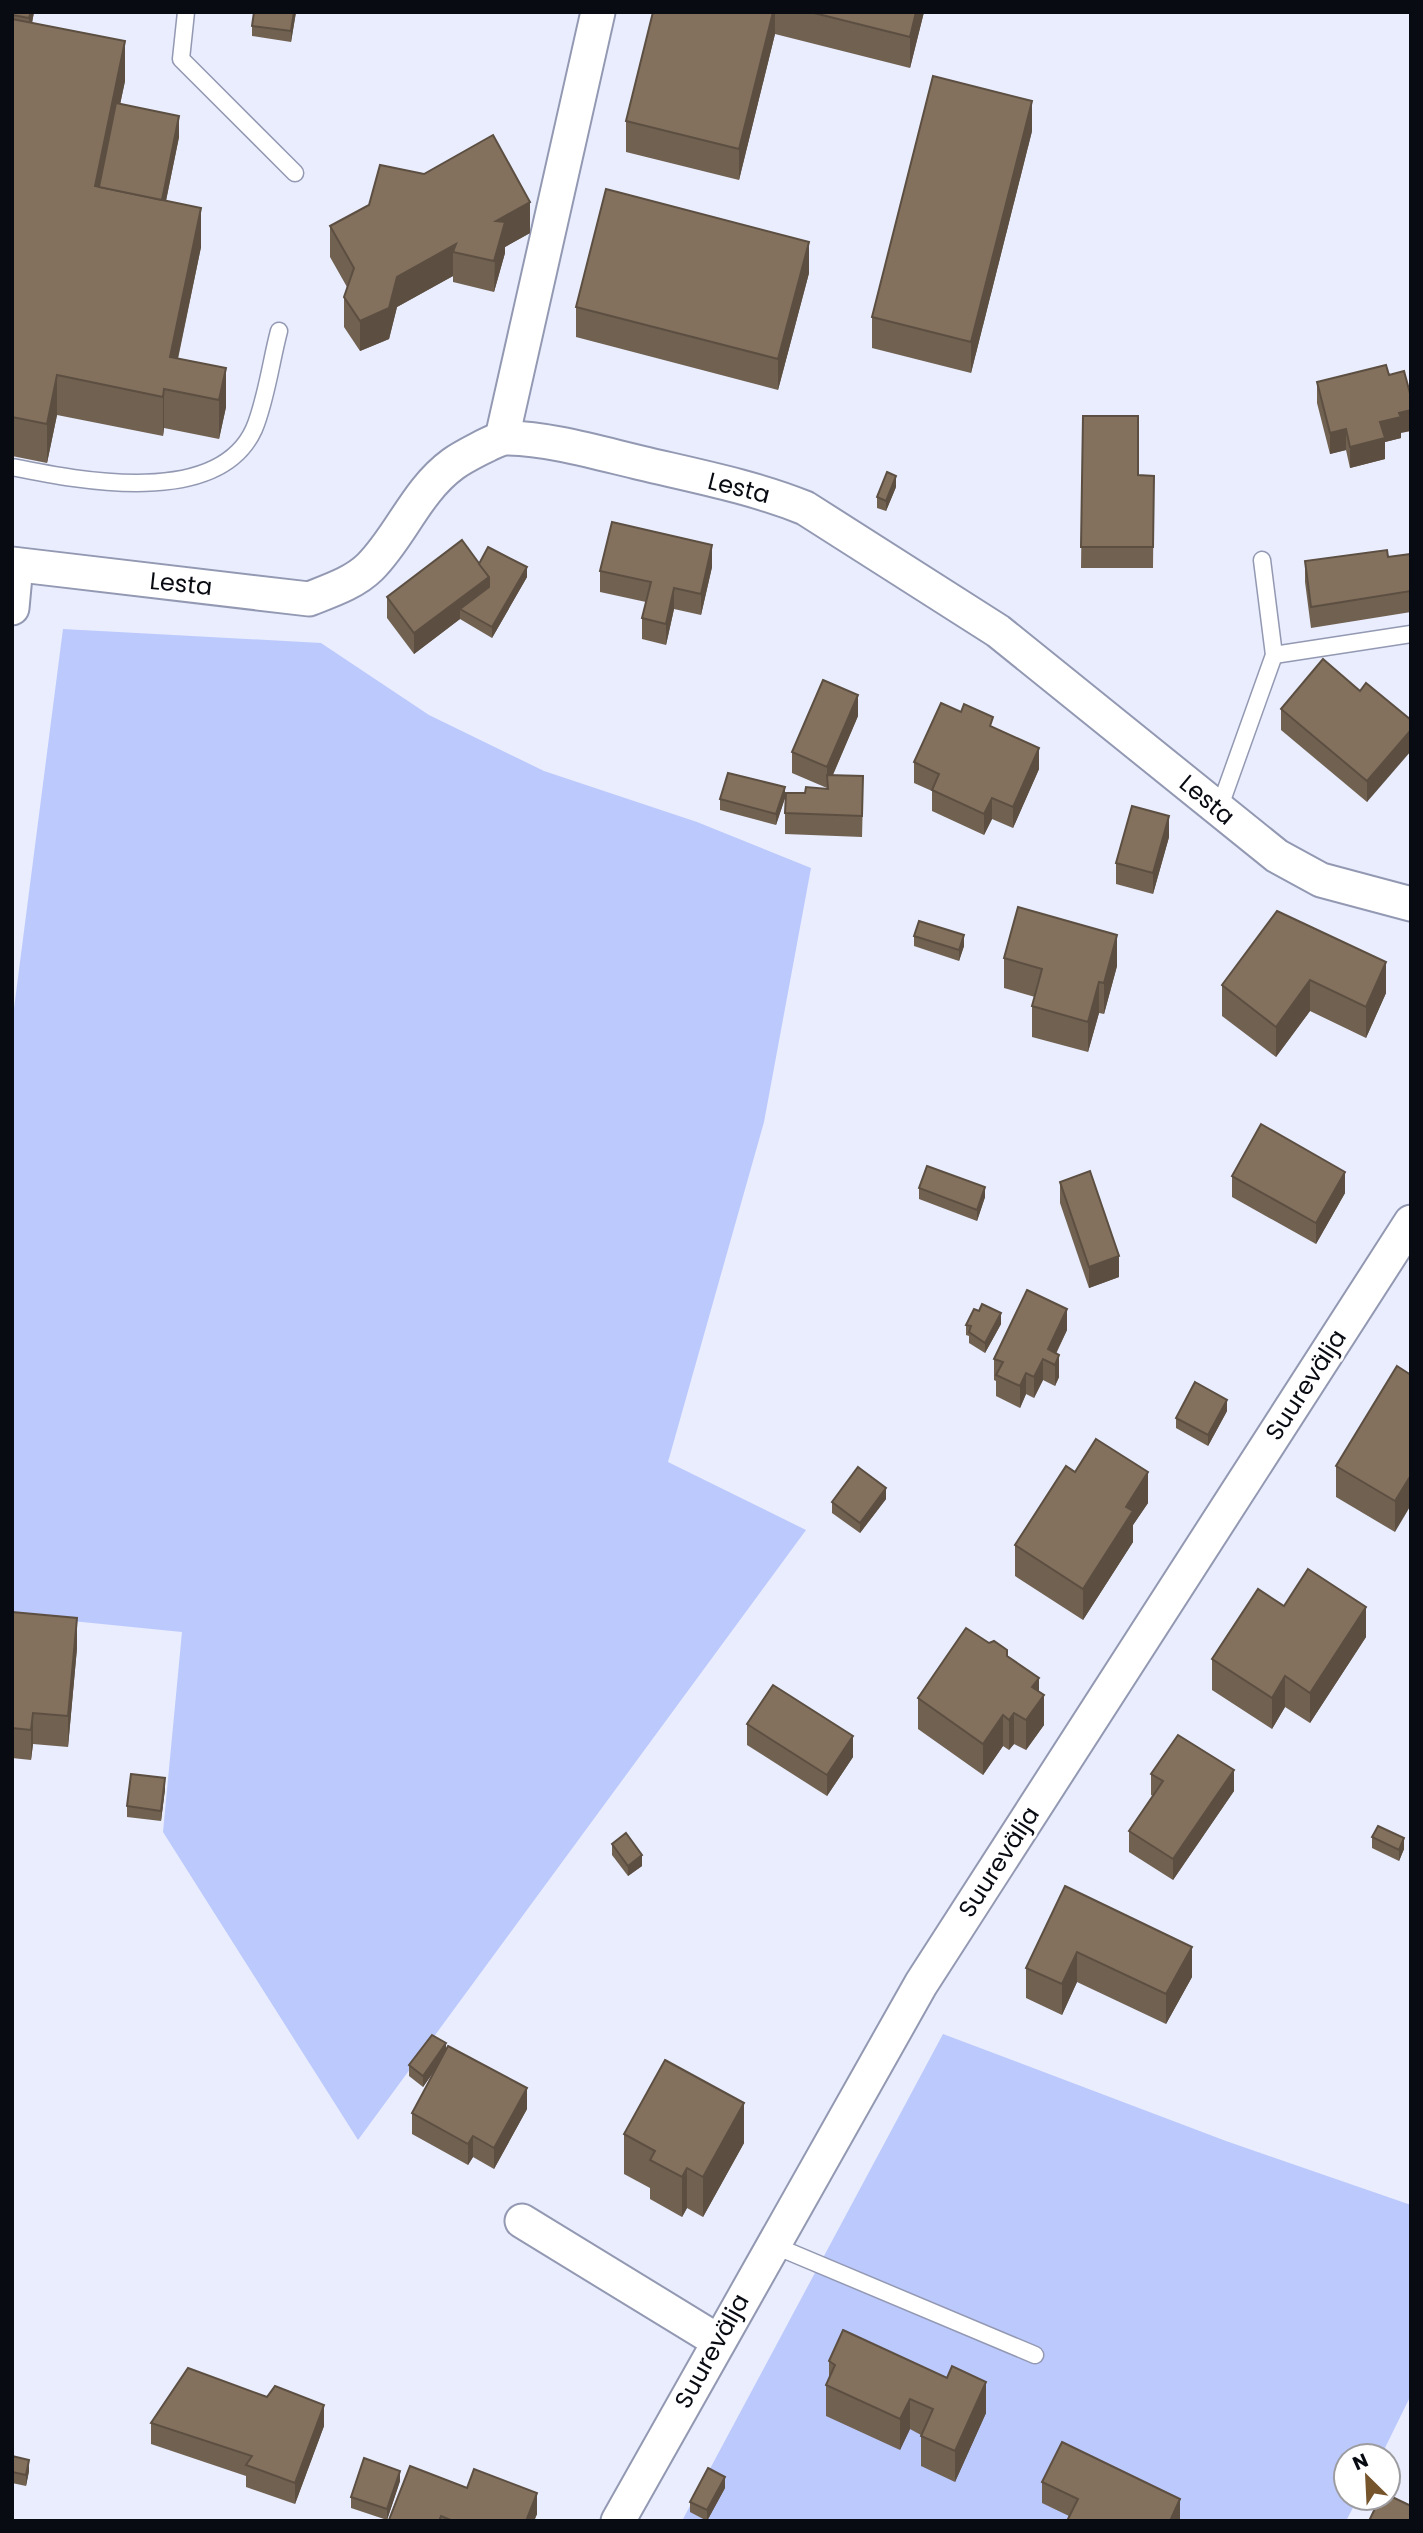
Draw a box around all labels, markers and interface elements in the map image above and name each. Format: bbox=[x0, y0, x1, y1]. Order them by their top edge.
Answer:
street label: Lesta bbox=[705, 464, 774, 511]
street label: Lesta bbox=[148, 564, 214, 603]
street label: Lesta bbox=[1173, 767, 1242, 832]
street label: Suurevälja bbox=[1257, 1323, 1354, 1447]
street label: Suurevälja bbox=[950, 1800, 1047, 1924]
street label: Suurevälja bbox=[666, 2287, 757, 2414]
north arrow bbox=[1332, 2442, 1402, 2512]
text: N bbox=[1348, 2447, 1372, 2477]

